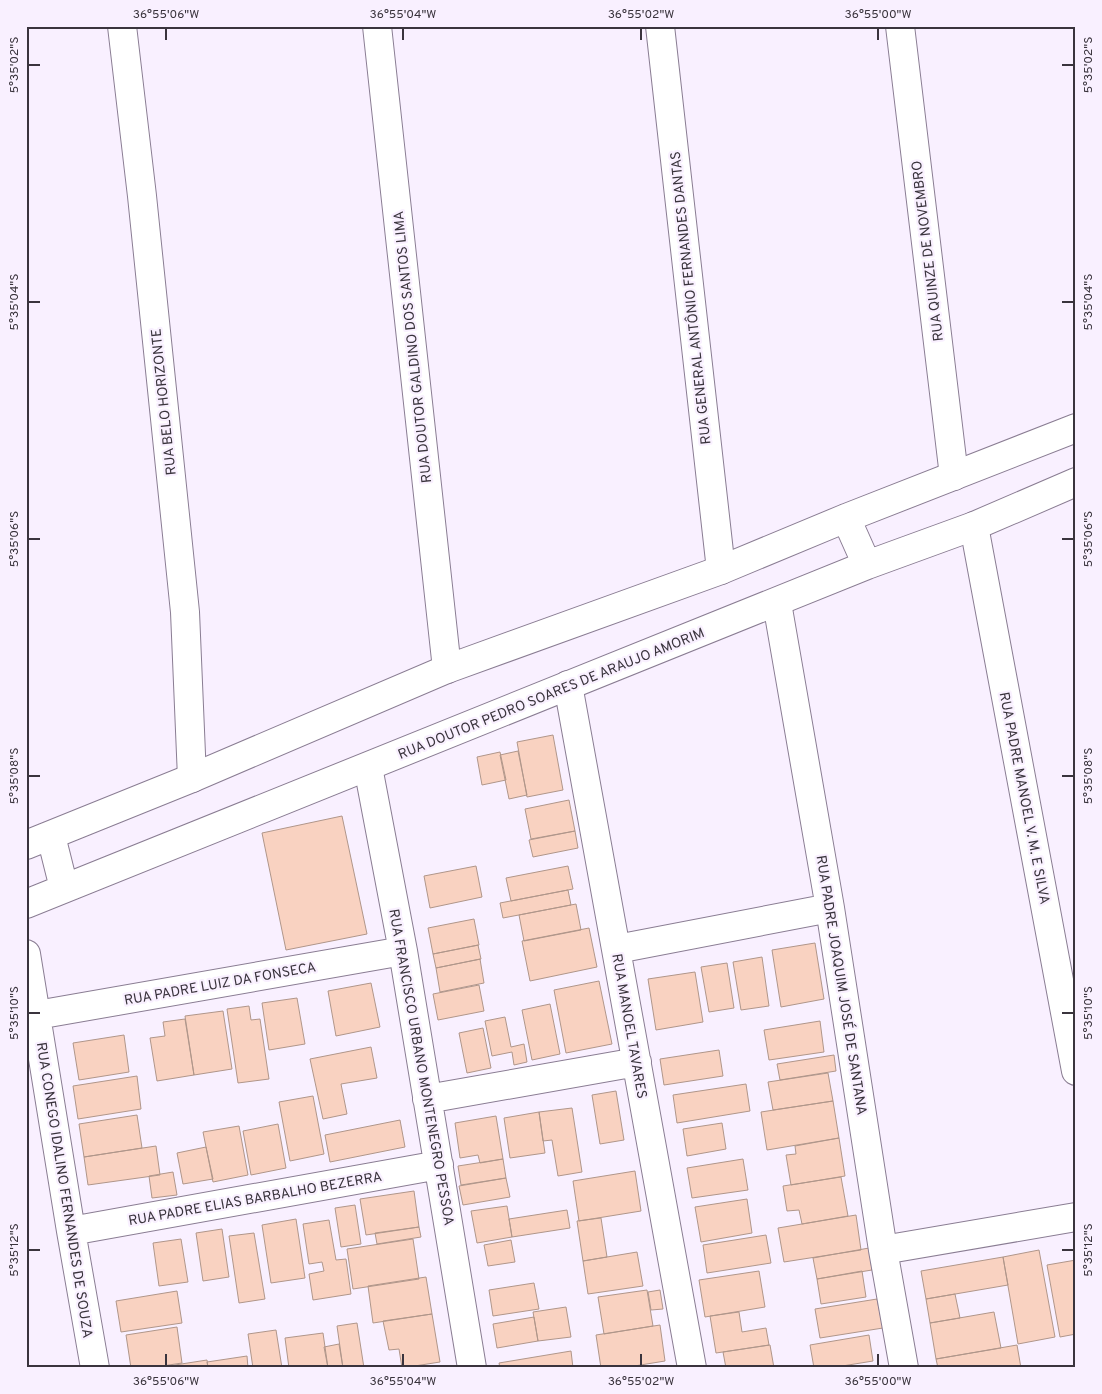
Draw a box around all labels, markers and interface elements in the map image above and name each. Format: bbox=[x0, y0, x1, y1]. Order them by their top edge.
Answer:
text: 36°55'06"W bbox=[133, 7, 199, 23]
text: 36°55'04"W bbox=[370, 7, 436, 23]
text: 36°55'02"W bbox=[608, 7, 674, 23]
text: 36°55'00"W bbox=[845, 7, 912, 23]
text: 5°35'02"S bbox=[7, 37, 23, 93]
text: 5°35'02"S bbox=[1081, 37, 1097, 93]
street label: RUA GENERAL ANTÔNIO FERNANDES DANTAS bbox=[667, 150, 715, 445]
street label: RUA QUINZE DE NOVEMBRO bbox=[909, 159, 948, 342]
street label: RUA DOUTOR GALDINO DOS SANTOS LIMA bbox=[391, 210, 436, 484]
text: 5°35'04"S bbox=[7, 274, 23, 330]
text: 5°35'04"S bbox=[1081, 274, 1097, 330]
street label: RUA BELO HORIZONTE bbox=[148, 328, 181, 476]
text: 5°35'06"S bbox=[7, 511, 23, 567]
text: 5°35'06"S bbox=[1081, 511, 1097, 567]
street label: RUA DOUTOR PEDRO SOARES DE ARAUJO AMORIM bbox=[396, 625, 707, 764]
street label: RUA PADRE MANOEL V. M. E SILVA bbox=[995, 691, 1052, 906]
text: 5°35'08"S bbox=[7, 748, 23, 804]
text: 5°35'08"S bbox=[1081, 748, 1097, 804]
street label: RUA PADRE JOAQUIM JOSÉ DE SANTANA bbox=[812, 854, 870, 1116]
street label: RUA FRANCISCO URBANO MONTENEGRO PESSOA bbox=[384, 908, 457, 1227]
street label: RUA MANOEL TAVARES bbox=[607, 952, 650, 1100]
street label: RUA PADRE LUIZ DA FONSECA bbox=[123, 959, 318, 1010]
text: 5°35'10"S bbox=[7, 986, 23, 1040]
text: 5°35'10"S bbox=[1081, 986, 1097, 1040]
street label: RUA CONEGO IDALINO FERNANDES DE SOUZA bbox=[32, 1041, 95, 1339]
street label: RUA PADRE ELIAS BARBALHO BEZERRA bbox=[127, 1169, 383, 1230]
text: 5°35'12"S bbox=[7, 1223, 23, 1277]
text: 5°35'12"S bbox=[1081, 1223, 1097, 1277]
text: 36°55'06"W bbox=[133, 1374, 199, 1390]
text: 36°55'04"W bbox=[370, 1374, 436, 1390]
text: 36°55'02"W bbox=[608, 1374, 674, 1390]
text: 36°55'00"W bbox=[845, 1374, 912, 1390]

